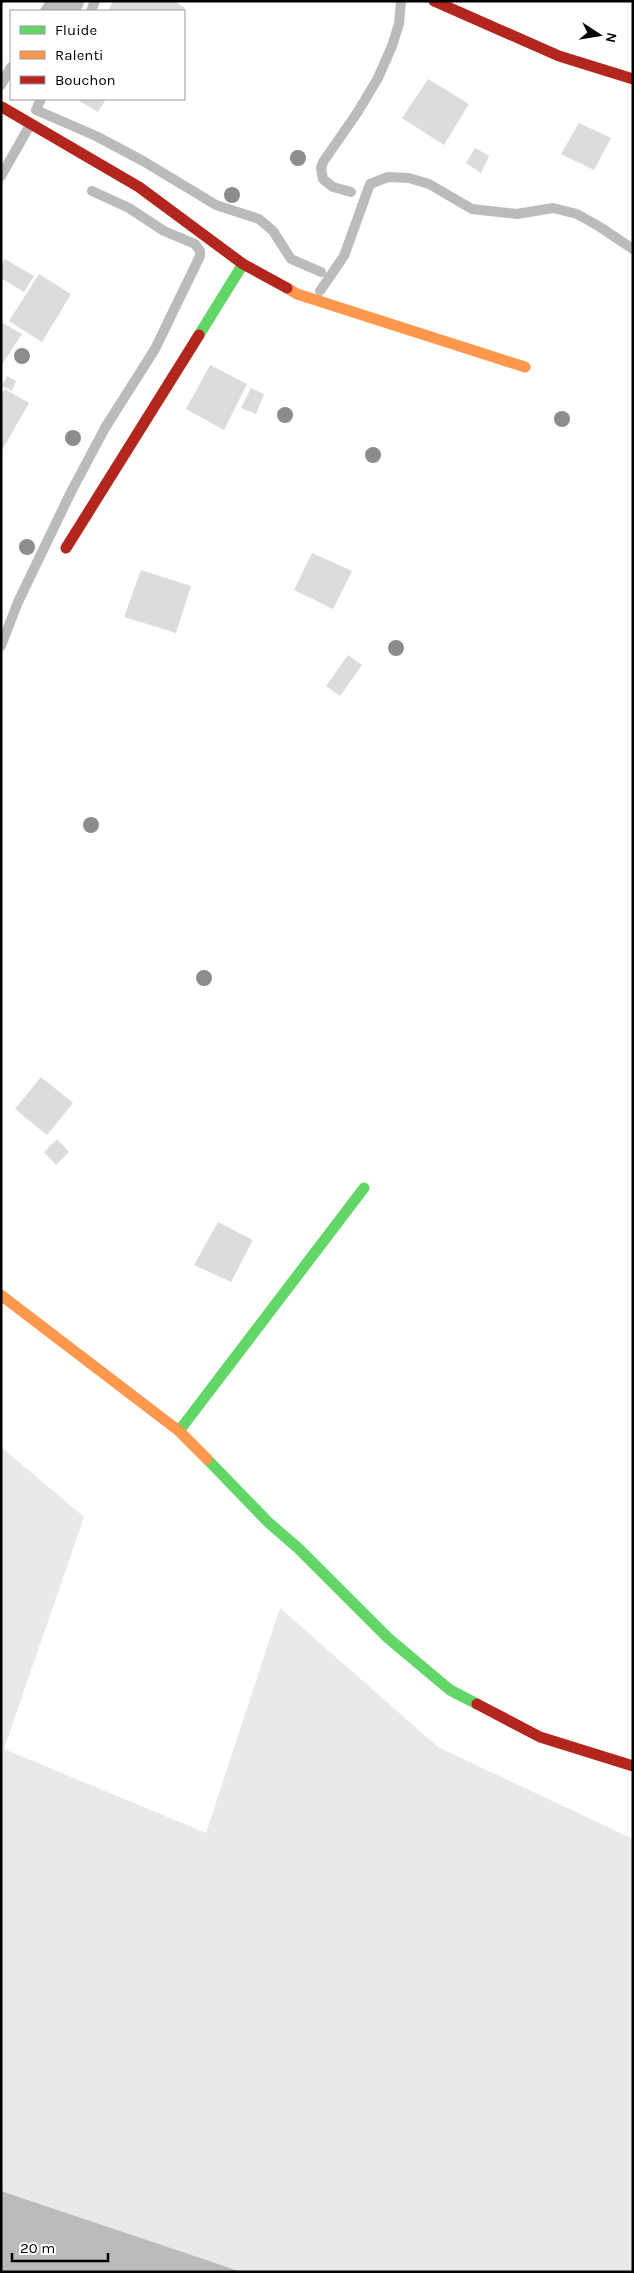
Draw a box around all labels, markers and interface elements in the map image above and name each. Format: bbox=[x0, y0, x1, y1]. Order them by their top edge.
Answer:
legend bbox=[10, 10, 185, 100]
north arrow bbox=[574, 10, 624, 60]
text: Fluide bbox=[55, 21, 97, 39]
text: N bbox=[602, 31, 621, 44]
text: Ralenti bbox=[55, 46, 104, 64]
text: Bouchon bbox=[55, 71, 116, 89]
scale bar bbox=[12, 2230, 109, 2262]
text: 20 m bbox=[20, 2239, 55, 2257]

